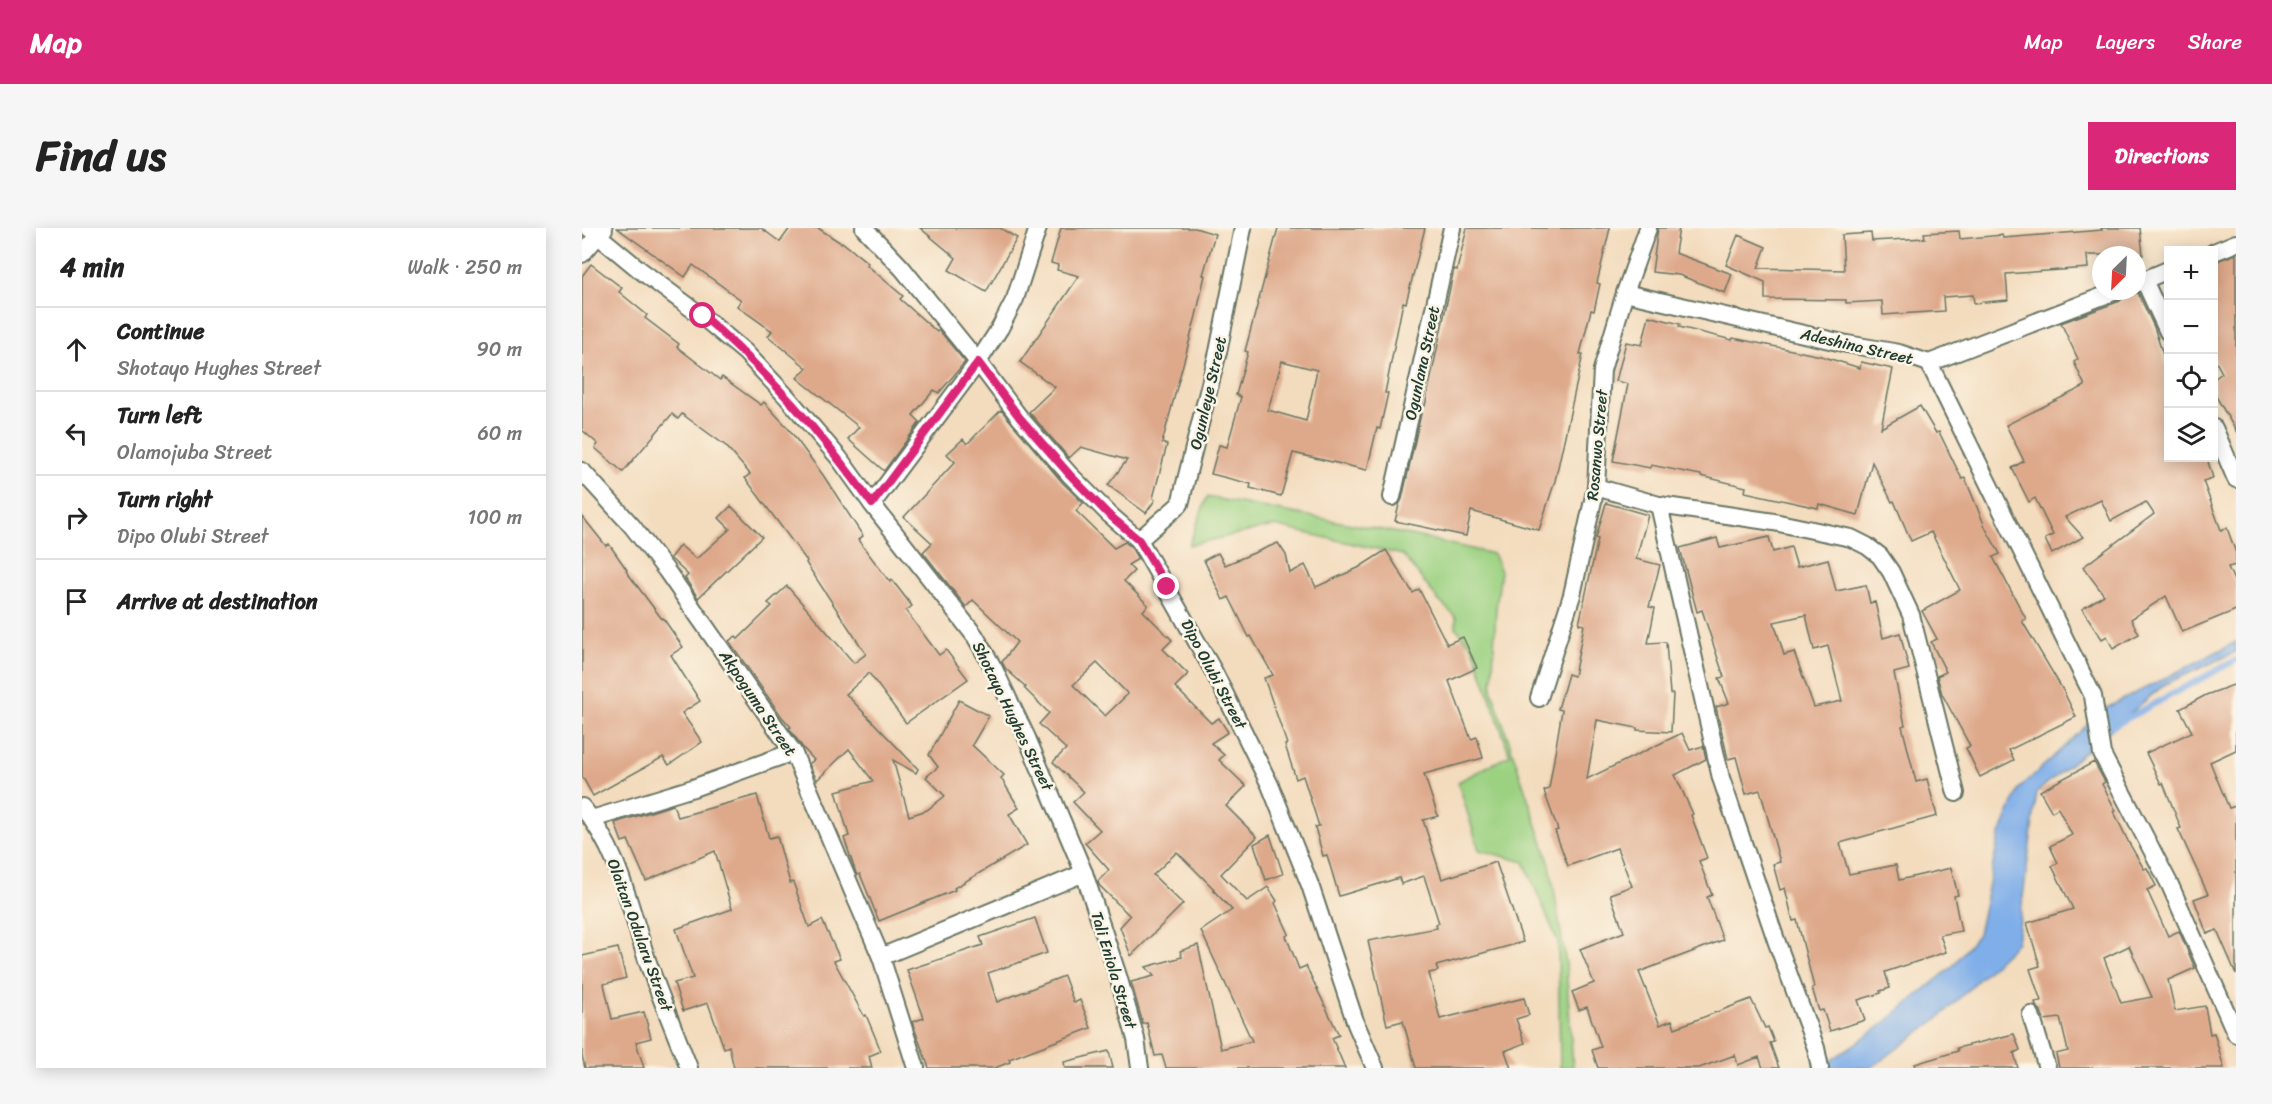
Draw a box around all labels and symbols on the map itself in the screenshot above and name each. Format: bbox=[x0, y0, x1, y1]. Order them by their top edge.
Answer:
north arrow bbox=[2092, 246, 2146, 300]
route start bbox=[689, 302, 715, 328]
street label: Ogunlana Street bbox=[1396, 303, 1448, 423]
street label: Adeshina Street bbox=[1797, 319, 1916, 373]
street label: Ogunleye Street bbox=[1181, 333, 1235, 453]
street label: Rosanwo Street bbox=[1578, 388, 1616, 502]
route end bbox=[1153, 573, 1179, 599]
street label: Dipo Olubi Street bbox=[1173, 614, 1256, 735]
street label: Shotayo Hughes Street bbox=[964, 636, 1062, 796]
street label: Akpoguma Street bbox=[711, 643, 805, 762]
street label: Olaitan Odularu Street bbox=[599, 854, 681, 1016]
street label: Tali Eniola Street bbox=[1082, 908, 1146, 1033]

